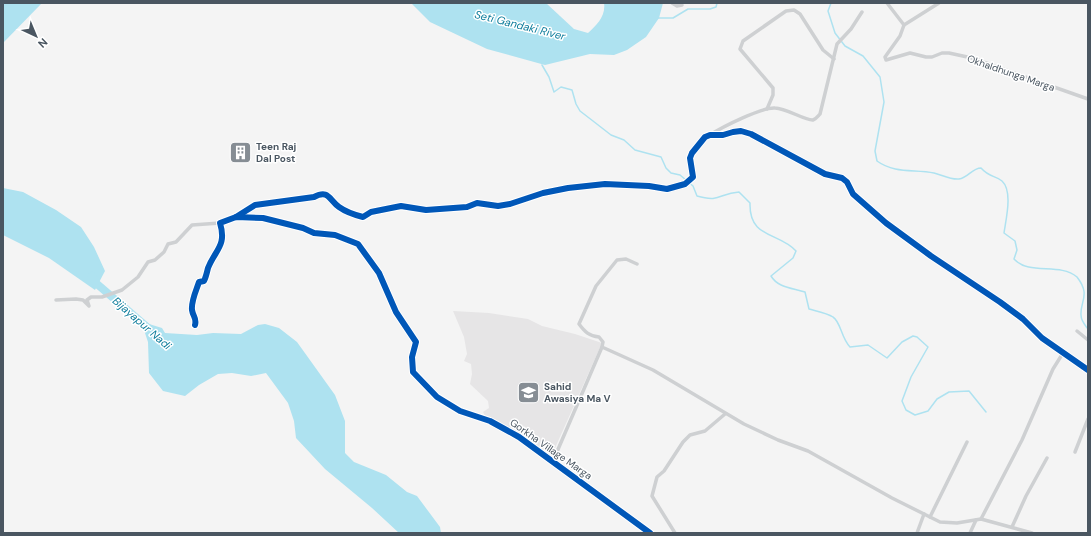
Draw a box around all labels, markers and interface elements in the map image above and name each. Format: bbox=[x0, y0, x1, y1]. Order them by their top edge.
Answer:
water label: Seti Gandaki River bbox=[473, 7, 568, 43]
north arrow bbox=[16, 16, 56, 56]
text: N bbox=[35, 35, 51, 51]
street label: Okhaldhunga Marga bbox=[965, 52, 1057, 94]
building icon: Teen Raj Dal Post bbox=[227, 139, 253, 165]
place label: Teen Raj Dal Post bbox=[256, 140, 297, 165]
water label: Bijayapur Nadi bbox=[110, 294, 175, 353]
school or university icon: Sahid Awasiya Ma V bbox=[516, 379, 542, 405]
place label: Sahid Awasiya Ma V bbox=[544, 380, 611, 405]
street label: Gorkha Village Marga bbox=[507, 416, 595, 482]

